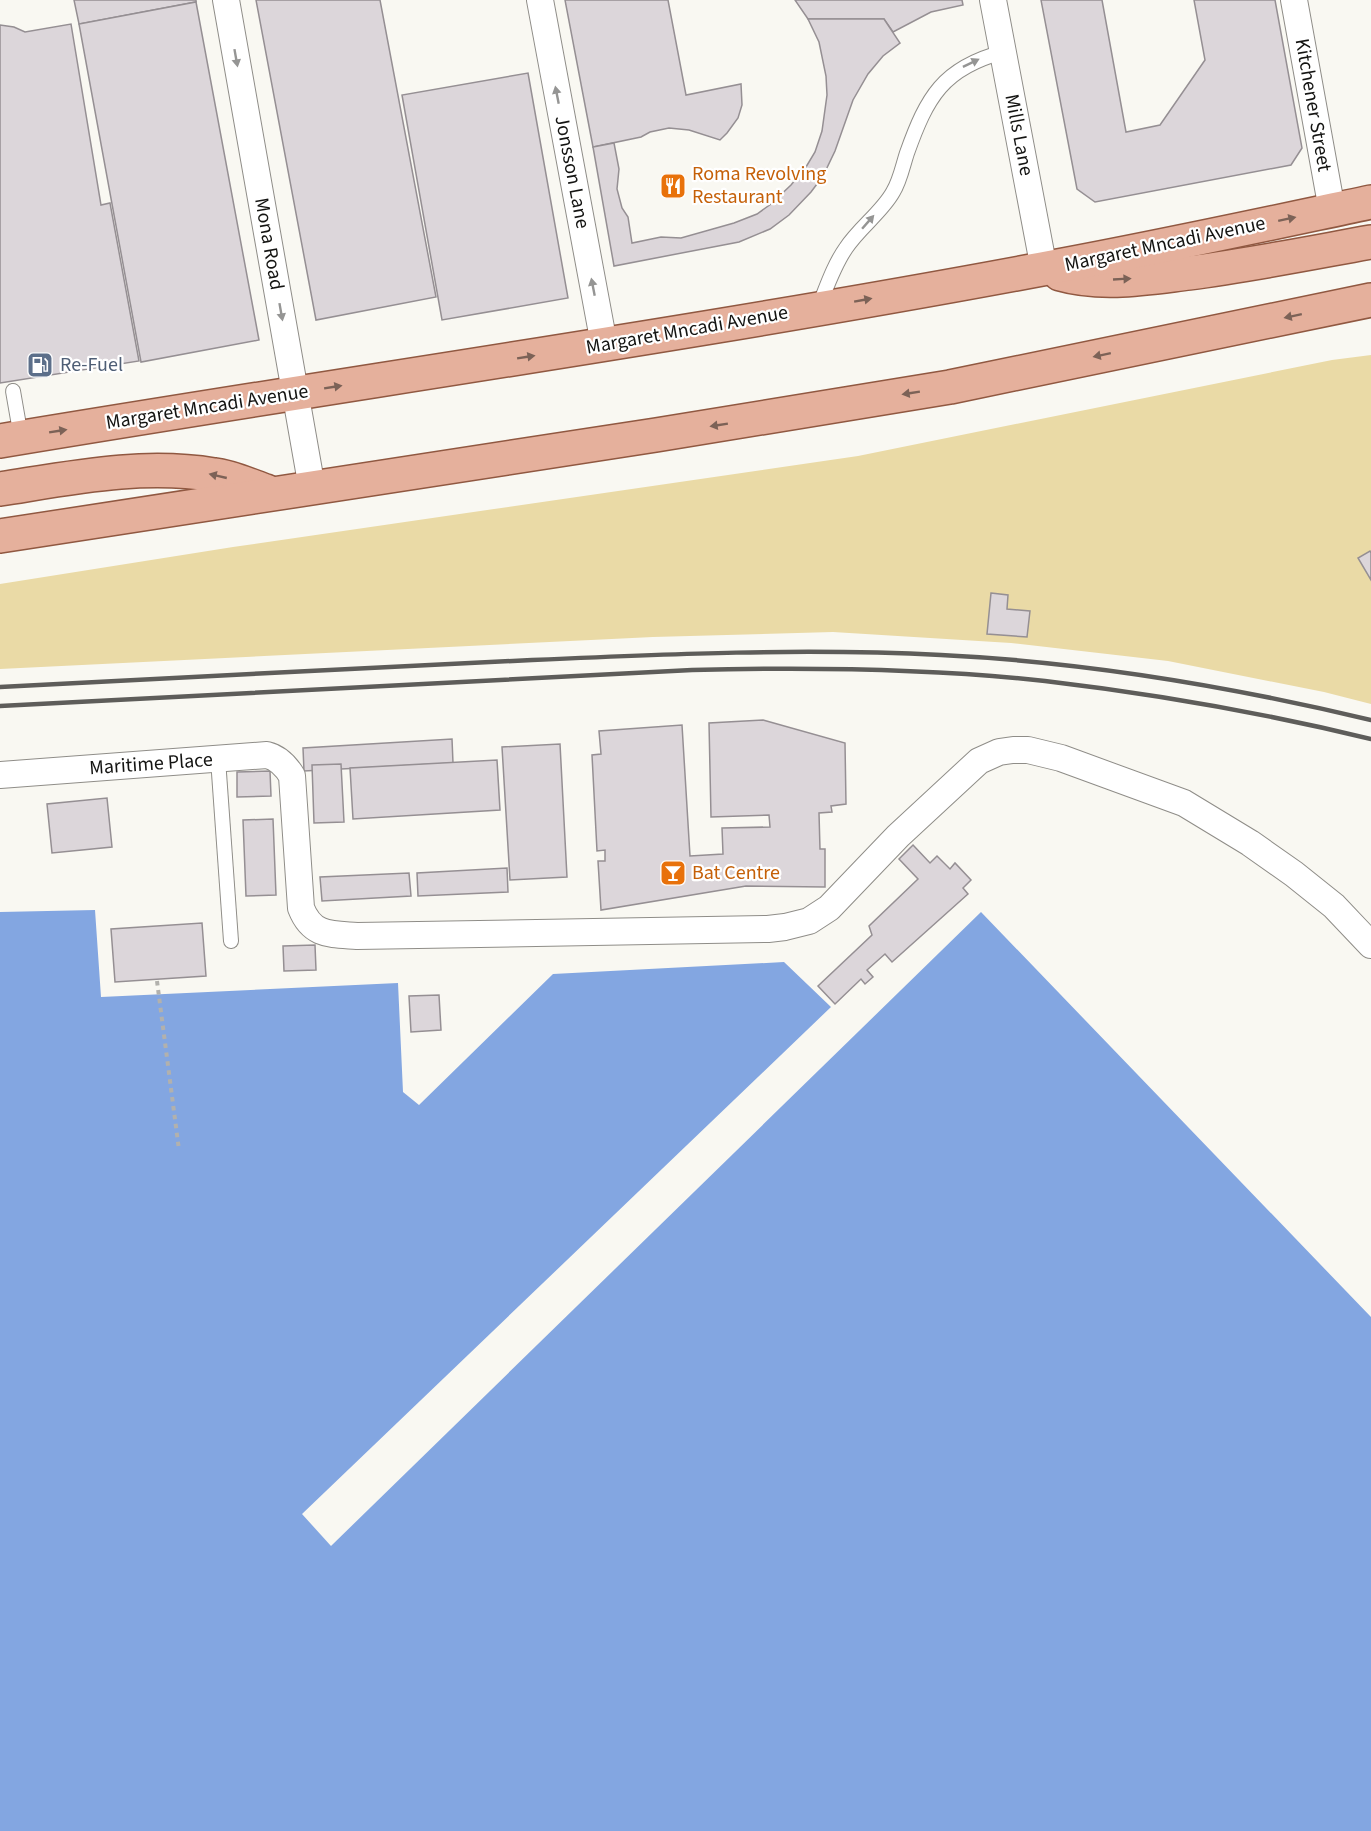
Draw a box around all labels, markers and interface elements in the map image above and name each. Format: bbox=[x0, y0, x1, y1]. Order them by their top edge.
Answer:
street label: Kitchener Street bbox=[1288, 36, 1339, 174]
one-way arrow bbox=[232, 48, 241, 67]
one-way arrow bbox=[963, 58, 980, 67]
one-way arrow bbox=[552, 86, 561, 105]
street label: Mills Lane bbox=[997, 92, 1041, 178]
street label: Jonsson Lane bbox=[547, 113, 597, 231]
place label: Roma Revolving Restaurant bbox=[692, 160, 826, 211]
restaurant icon: Roma Revolving Restaurant bbox=[658, 171, 688, 201]
street label: Mona Road bbox=[247, 196, 291, 292]
street label: Margaret Mncadi Avenue bbox=[1062, 209, 1268, 279]
one-way arrow bbox=[861, 214, 874, 230]
one-way arrow bbox=[1278, 214, 1296, 224]
one-way arrow bbox=[1113, 275, 1132, 284]
one-way arrow bbox=[588, 277, 597, 296]
one-way arrow bbox=[854, 295, 873, 304]
street label: Margaret Mncadi Avenue bbox=[584, 298, 790, 362]
one-way arrow bbox=[277, 302, 286, 321]
one-way arrow bbox=[1283, 312, 1302, 321]
fuel station icon: Re-Fuel bbox=[25, 350, 55, 380]
place label: Re-Fuel bbox=[60, 351, 123, 379]
one-way arrow bbox=[1093, 351, 1112, 361]
one-way arrow bbox=[516, 352, 535, 361]
street label: Margaret Mncadi Avenue bbox=[104, 377, 310, 437]
one-way arrow bbox=[324, 383, 343, 392]
one-way arrow bbox=[901, 389, 920, 398]
one-way arrow bbox=[709, 421, 728, 430]
one-way arrow bbox=[48, 427, 67, 436]
one-way arrow bbox=[209, 471, 227, 481]
street label: Maritime Place bbox=[88, 746, 214, 782]
bar icon: Bat Centre bbox=[658, 858, 688, 888]
place label: Bat Centre bbox=[692, 859, 780, 887]

